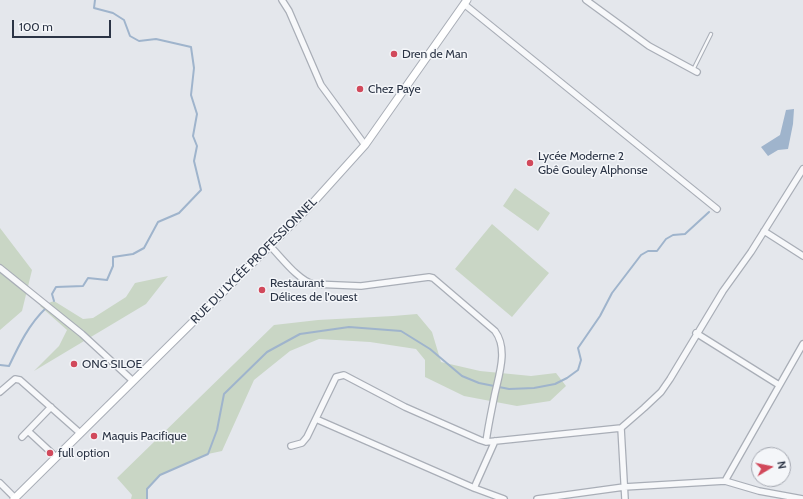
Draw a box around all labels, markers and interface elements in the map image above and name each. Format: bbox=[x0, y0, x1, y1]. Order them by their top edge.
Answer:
scale bar bbox=[14, 12, 113, 38]
text: 100 m bbox=[19, 19, 53, 34]
place label: Dren de Man bbox=[402, 47, 467, 61]
marker: Dren de Man bbox=[389, 49, 399, 59]
place label: Chez Paye bbox=[368, 82, 421, 96]
marker: Chez Paye bbox=[355, 84, 365, 94]
place label: Lycée Moderne 2 Gbê Gouley Alphonse bbox=[538, 149, 648, 177]
marker: Lycée Moderne 2 Gbê Gouley Alphonse bbox=[525, 158, 535, 168]
street label: RUE DU LYCÉE PROFESSIONNEL bbox=[188, 195, 320, 327]
place label: Restaurant Délices de l'ouest bbox=[270, 276, 357, 304]
marker: Restaurant Délices de l'ouest bbox=[257, 285, 267, 295]
place label: ONG SILOE bbox=[82, 357, 142, 371]
marker: ONG SILOE bbox=[69, 359, 79, 369]
place label: Maquis Pacifique bbox=[102, 429, 187, 443]
marker: Maquis Pacifique bbox=[89, 431, 99, 441]
place label: full option bbox=[58, 446, 110, 460]
north arrow bbox=[751, 447, 791, 487]
marker: full option bbox=[45, 448, 55, 458]
text: N bbox=[774, 460, 789, 470]

